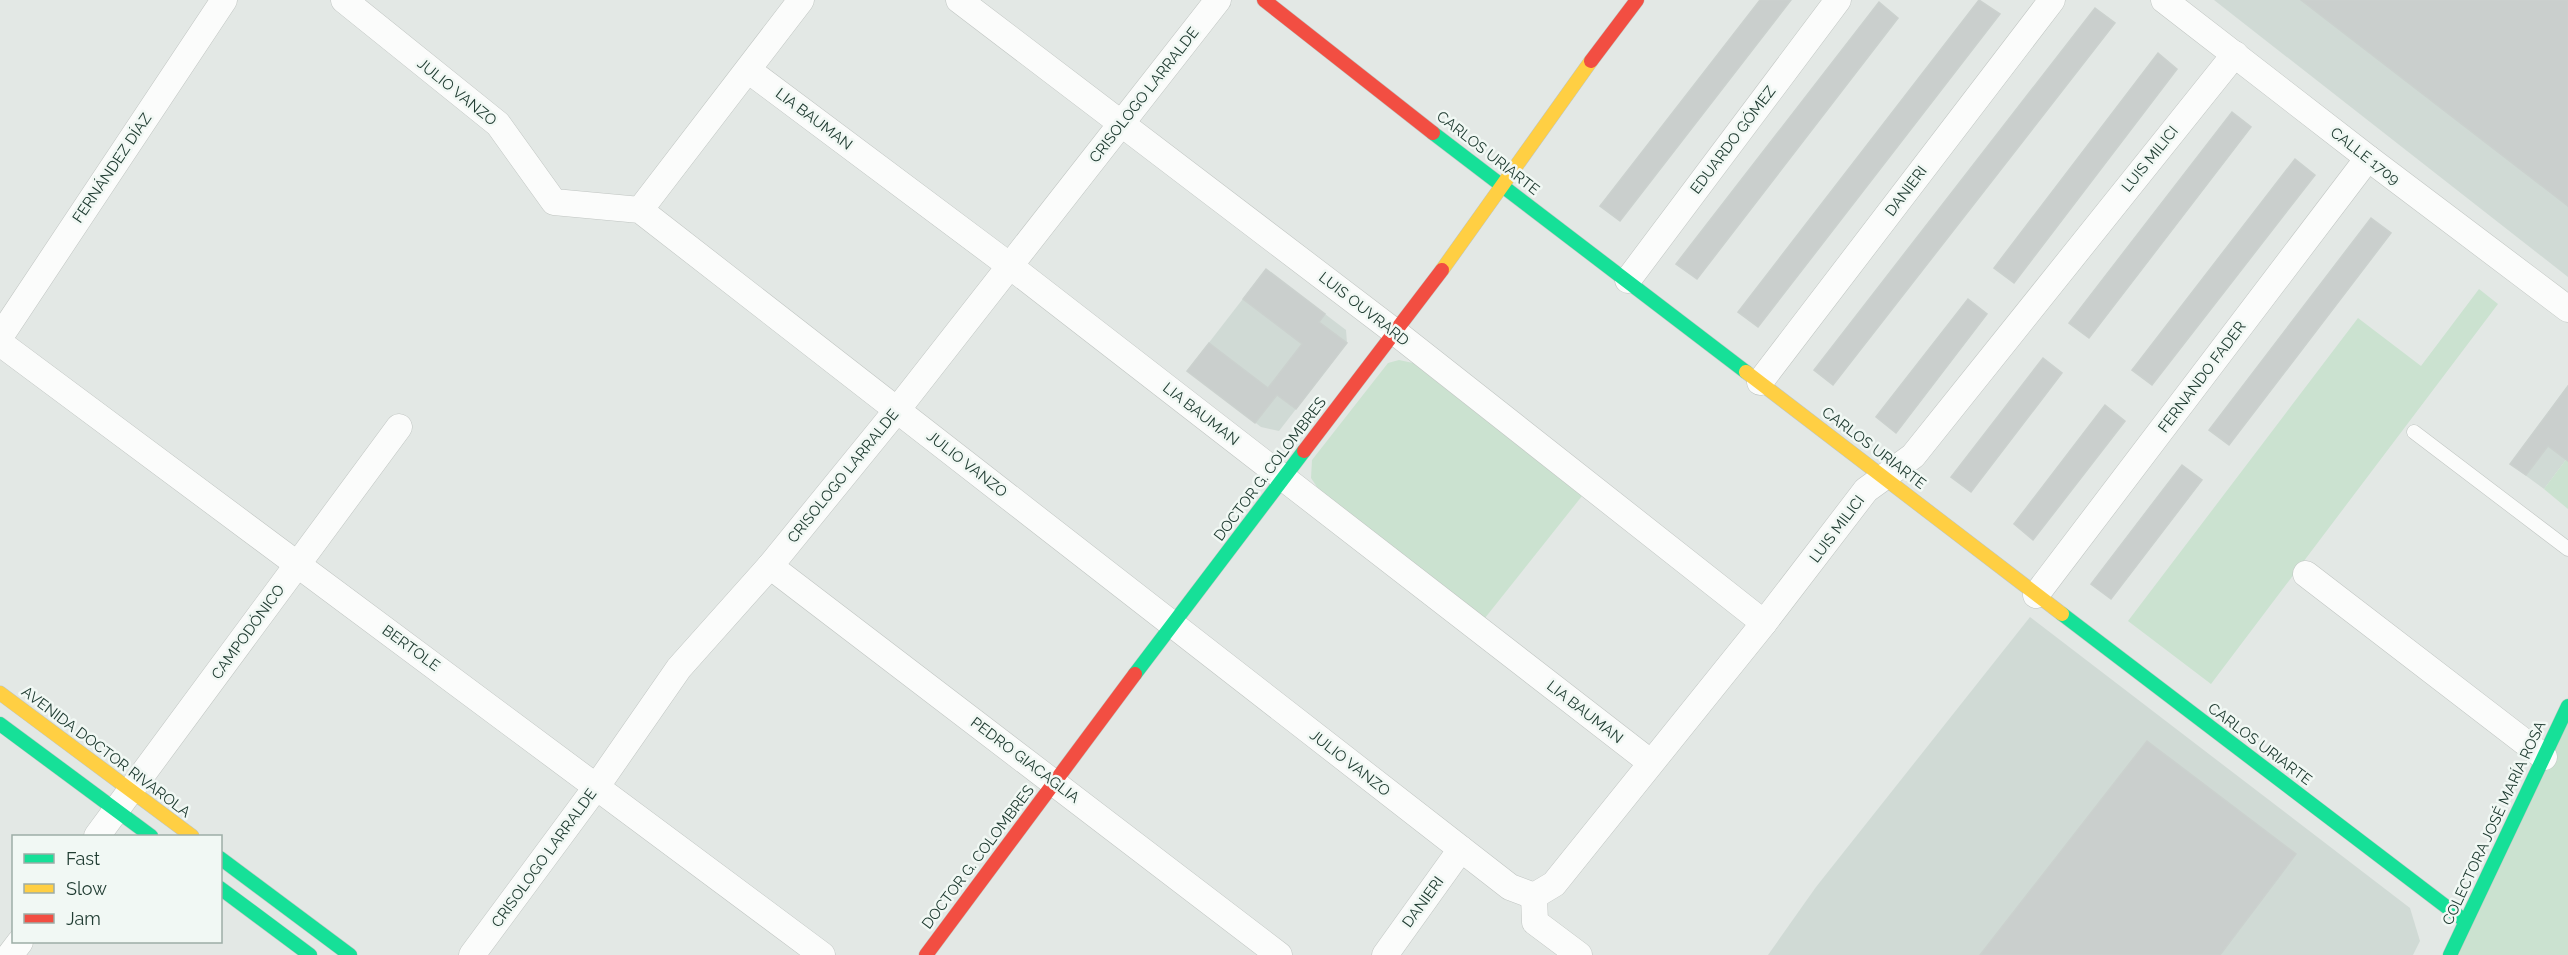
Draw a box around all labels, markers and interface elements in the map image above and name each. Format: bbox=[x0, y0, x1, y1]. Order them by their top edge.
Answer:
street label: CRISOLOGO LARRALDE bbox=[1086, 24, 1202, 166]
street label: JULIO VANZO bbox=[414, 54, 500, 130]
street label: EDUARDO GÓMEZ bbox=[1687, 83, 1779, 197]
street label: LIA BAUMAN bbox=[772, 84, 856, 154]
street label: CARLOS URIARTE bbox=[1433, 107, 1543, 199]
street label: FERNÁNDEZ DÍAZ bbox=[69, 110, 155, 226]
street label: LUIS MILICI bbox=[2118, 122, 2182, 196]
street label: CALLE 1709 bbox=[2327, 123, 2403, 189]
street label: DANIERI bbox=[1881, 162, 1931, 220]
street label: LUIS OUVRARD bbox=[1315, 268, 1413, 350]
street label: FERNANDO FADER bbox=[2154, 318, 2250, 436]
street label: LIA BAUMAN bbox=[1159, 379, 1243, 449]
street label: DOCTOR G. COLOMBRES bbox=[1210, 394, 1330, 544]
street label: CARLOS URIARTE bbox=[1818, 403, 1930, 493]
street label: CRISOLOGO LARRALDE bbox=[784, 406, 902, 546]
street label: JULIO VANZO bbox=[923, 427, 1011, 501]
street label: LUIS MILICI bbox=[1806, 492, 1868, 566]
street label: CAMPODÓNICO bbox=[208, 581, 288, 683]
street label: BERTOLE bbox=[379, 621, 443, 675]
street label: LIA BAUMAN bbox=[1543, 677, 1627, 747]
street label: AVENIDA DOCTOR RIVAROLA bbox=[18, 683, 194, 821]
street label: CARLOS URIARTE bbox=[2204, 699, 2316, 789]
street label: PEDRO GIACAGLIA bbox=[967, 713, 1083, 807]
street label: COLECTORA JOSÉ MARÍA ROSA bbox=[2439, 718, 2549, 928]
street label: JULIO VANZO bbox=[1306, 726, 1394, 800]
street label: DOCTOR G. COLOMBRES bbox=[918, 782, 1038, 932]
street label: CRISOLOGO LARRALDE bbox=[488, 785, 600, 931]
legend bbox=[12, 835, 222, 943]
text: Fast bbox=[66, 848, 100, 869]
street label: DANIERI bbox=[1399, 873, 1447, 931]
text: Slow bbox=[66, 878, 107, 899]
text: Jam bbox=[66, 908, 101, 929]

